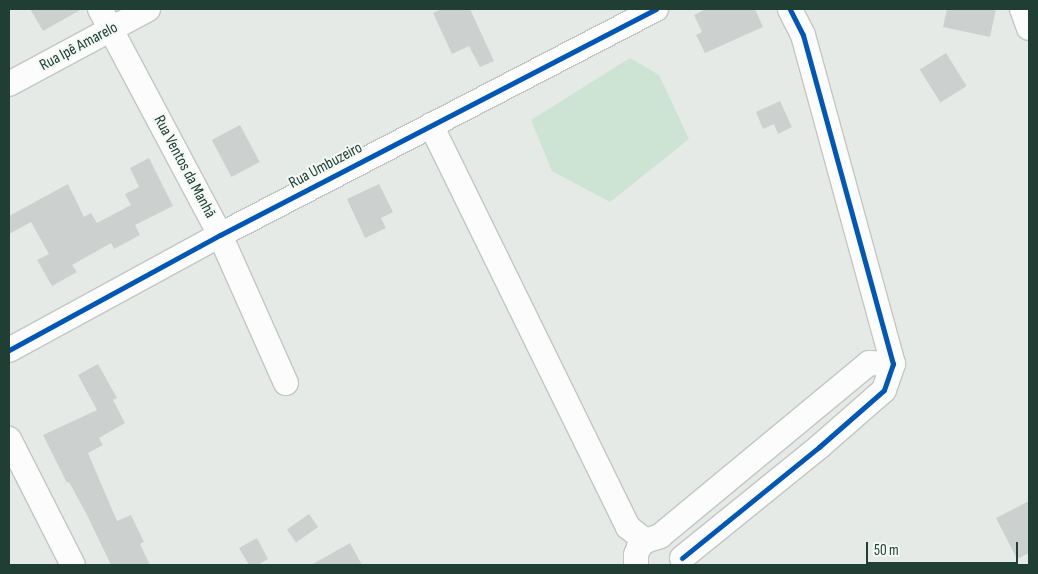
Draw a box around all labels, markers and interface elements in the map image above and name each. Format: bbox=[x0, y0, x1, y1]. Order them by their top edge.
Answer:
street label: Rua Ipê Amarelo bbox=[37, 18, 121, 76]
street label: Rua Ventos da Manhã bbox=[149, 112, 219, 222]
street label: Rua Umbuzeiro bbox=[286, 139, 366, 193]
scale bar bbox=[868, 532, 1020, 564]
text: 50 m bbox=[874, 541, 899, 560]

